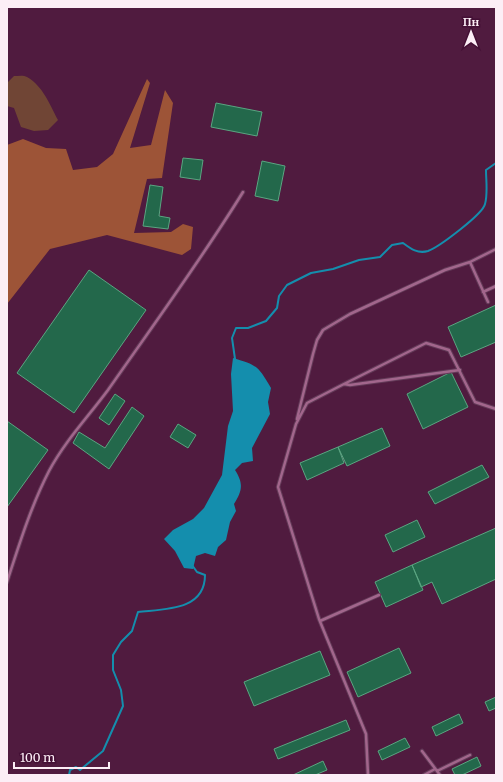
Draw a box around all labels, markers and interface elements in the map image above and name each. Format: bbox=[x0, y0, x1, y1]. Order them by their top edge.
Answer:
north arrow bbox=[451, 12, 491, 52]
text: Пн bbox=[463, 15, 480, 29]
scale bar bbox=[14, 744, 109, 770]
text: 100 m bbox=[20, 750, 55, 765]

